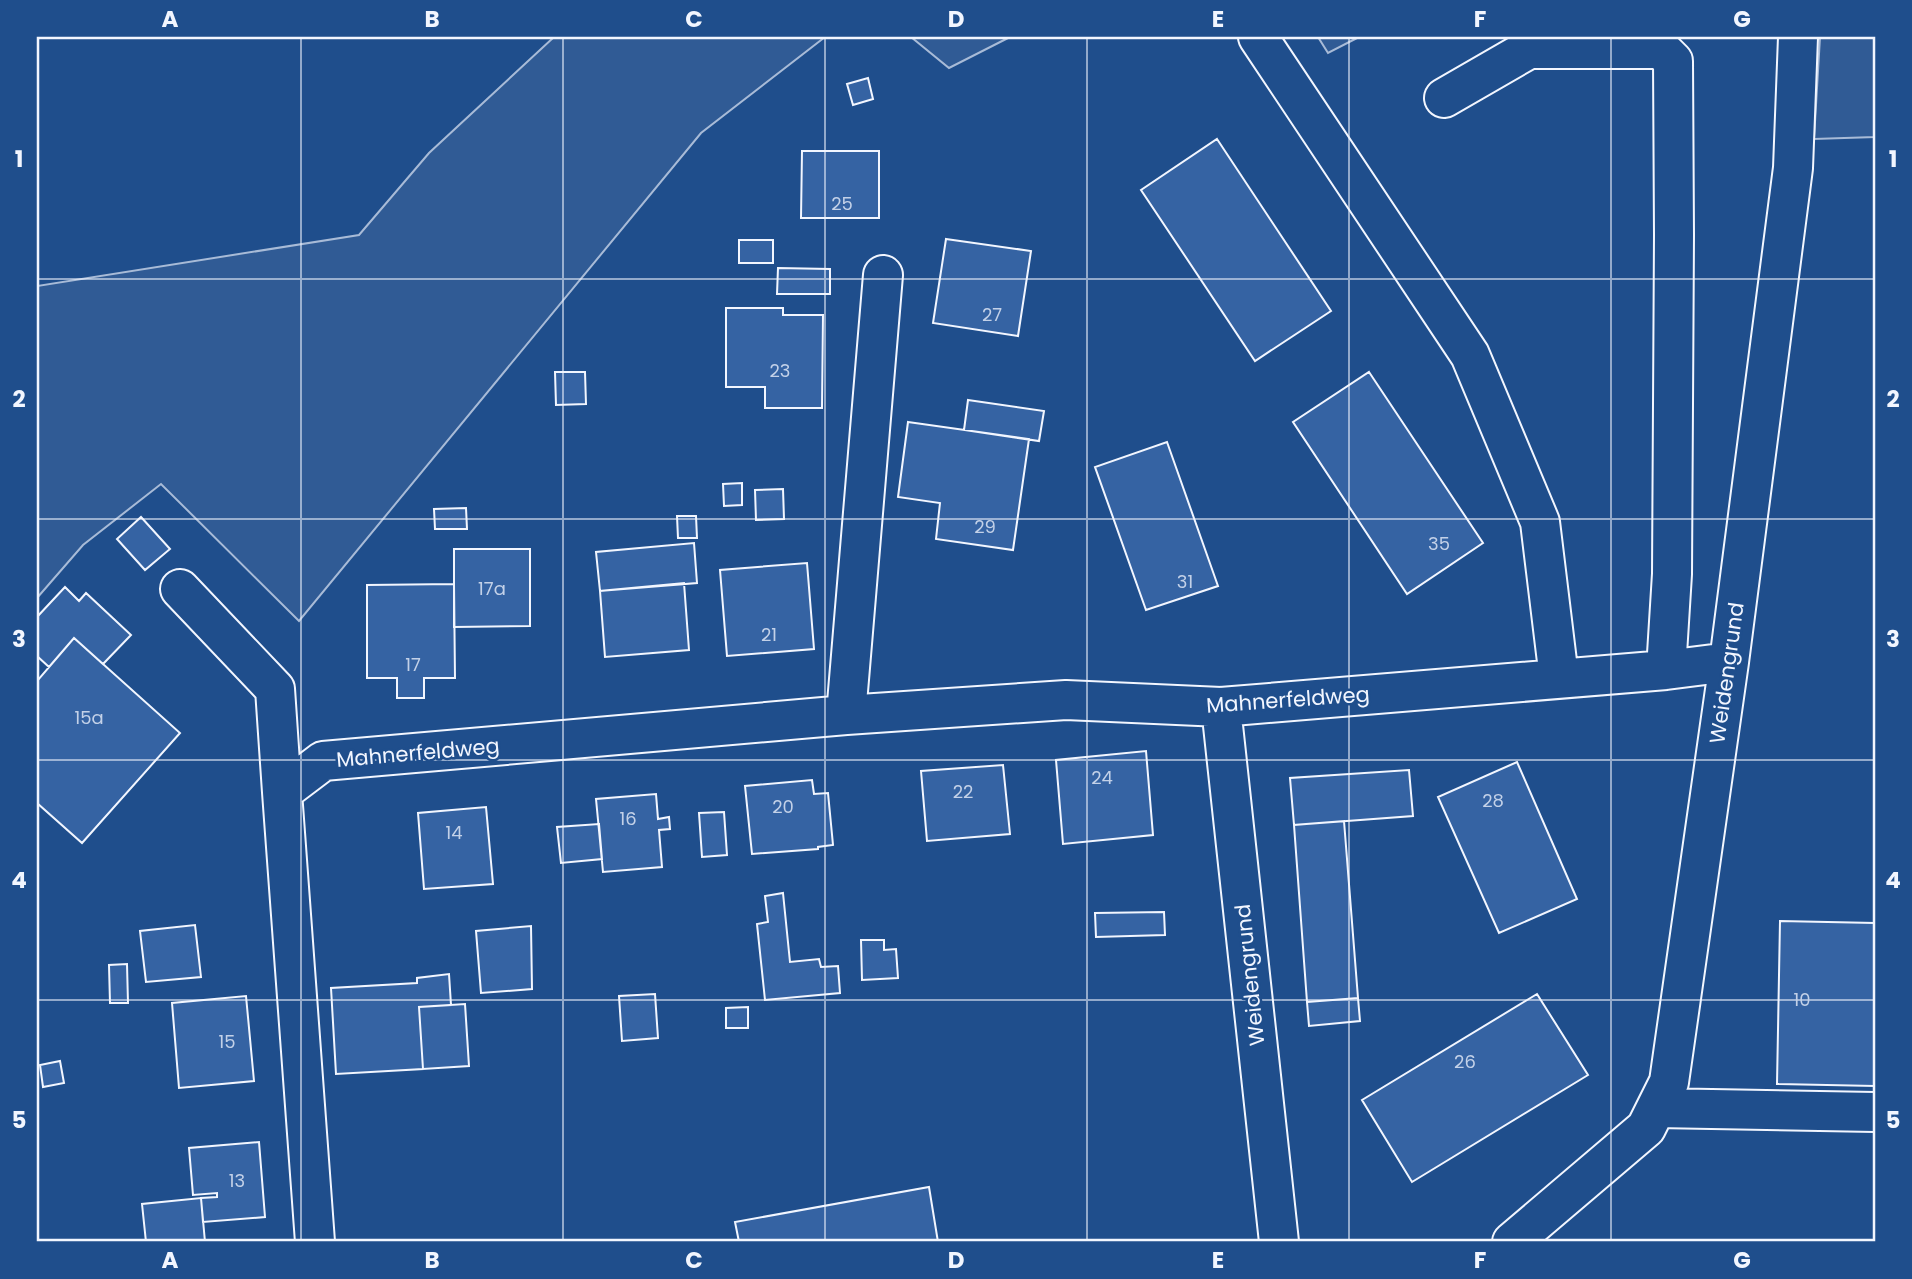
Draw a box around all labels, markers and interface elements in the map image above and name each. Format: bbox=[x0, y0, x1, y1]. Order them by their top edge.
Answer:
text: A bbox=[162, 3, 179, 35]
text: B bbox=[424, 3, 440, 35]
text: C bbox=[685, 3, 703, 35]
text: D bbox=[948, 3, 964, 35]
text: E bbox=[1212, 3, 1224, 35]
text: F bbox=[1474, 3, 1486, 35]
text: G bbox=[1733, 3, 1751, 35]
text: 1 bbox=[15, 143, 23, 175]
text: 1 bbox=[1889, 143, 1897, 175]
house number: 25 bbox=[831, 191, 853, 216]
house number: 27 bbox=[982, 302, 1002, 327]
house number: 23 bbox=[770, 358, 790, 383]
text: 2 bbox=[12, 383, 26, 415]
text: 2 bbox=[1886, 383, 1900, 415]
house number: 29 bbox=[974, 514, 996, 539]
house number: 35 bbox=[1428, 531, 1450, 556]
house number: 31 bbox=[1177, 569, 1193, 594]
house number: 17a bbox=[478, 576, 506, 601]
street label: Weidengrund bbox=[1702, 600, 1751, 745]
house number: 21 bbox=[761, 622, 777, 647]
text: 3 bbox=[12, 623, 26, 655]
text: 3 bbox=[1886, 623, 1900, 655]
house number: 17 bbox=[405, 652, 421, 677]
street label: Mahnerfeldweg bbox=[1205, 679, 1371, 720]
house number: 15a bbox=[74, 705, 104, 730]
street label: Mahnerfeldweg bbox=[335, 731, 501, 774]
house number: 24 bbox=[1091, 765, 1113, 790]
house number: 22 bbox=[953, 779, 973, 804]
house number: 28 bbox=[1482, 788, 1504, 813]
house number: 20 bbox=[772, 794, 794, 819]
house number: 16 bbox=[619, 806, 637, 831]
house number: 14 bbox=[445, 820, 463, 845]
text: 4 bbox=[11, 864, 27, 896]
text: 4 bbox=[1885, 864, 1901, 896]
street label: Weidengrund bbox=[1228, 903, 1271, 1047]
house number: 10 bbox=[1793, 987, 1811, 1012]
house number: 15 bbox=[218, 1029, 236, 1054]
house number: 26 bbox=[1454, 1049, 1476, 1074]
text: 5 bbox=[12, 1104, 26, 1136]
text: 5 bbox=[1886, 1104, 1900, 1136]
house number: 13 bbox=[229, 1168, 245, 1193]
text: A bbox=[162, 1244, 179, 1276]
text: B bbox=[424, 1244, 440, 1276]
text: C bbox=[685, 1244, 703, 1276]
text: D bbox=[948, 1244, 964, 1276]
text: E bbox=[1212, 1244, 1224, 1276]
text: F bbox=[1474, 1244, 1486, 1276]
text: G bbox=[1733, 1244, 1751, 1276]

